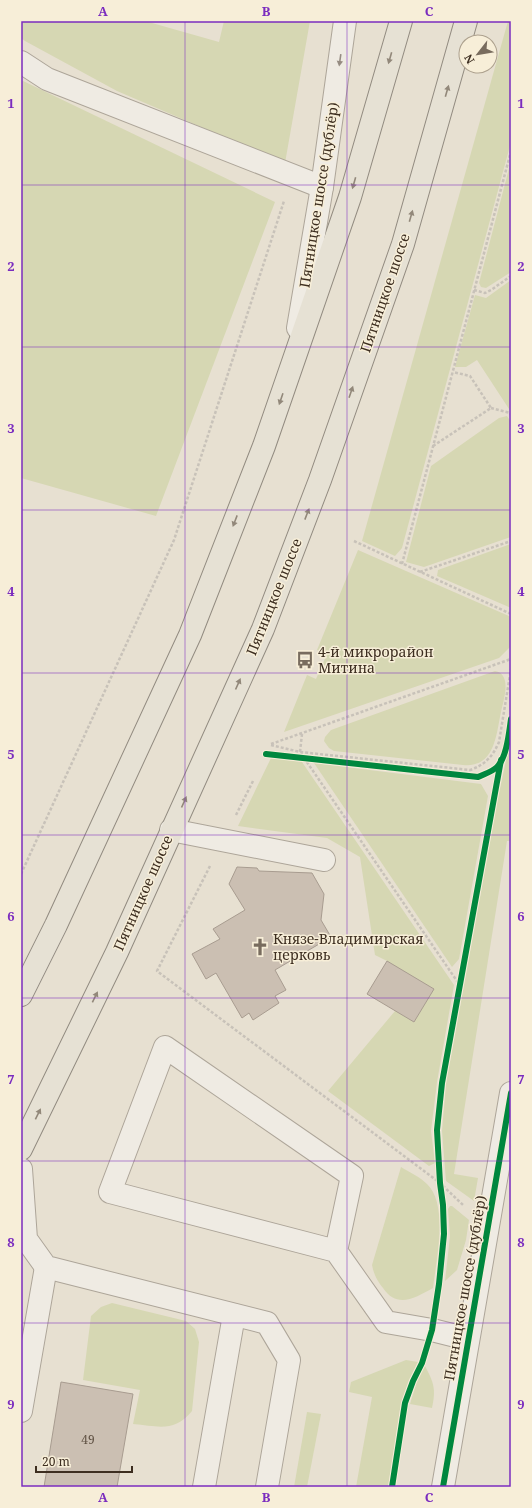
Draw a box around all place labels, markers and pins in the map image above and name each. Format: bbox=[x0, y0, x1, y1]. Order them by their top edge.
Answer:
place label: 4-й микрорайон Митина bbox=[318, 642, 433, 677]
bus stop icon: 4-й микрорайон Митина bbox=[295, 650, 315, 670]
place label: Князе-Владимирская церковь bbox=[273, 929, 424, 964]
church icon: Князе-Владимирская церковь bbox=[250, 937, 270, 957]

